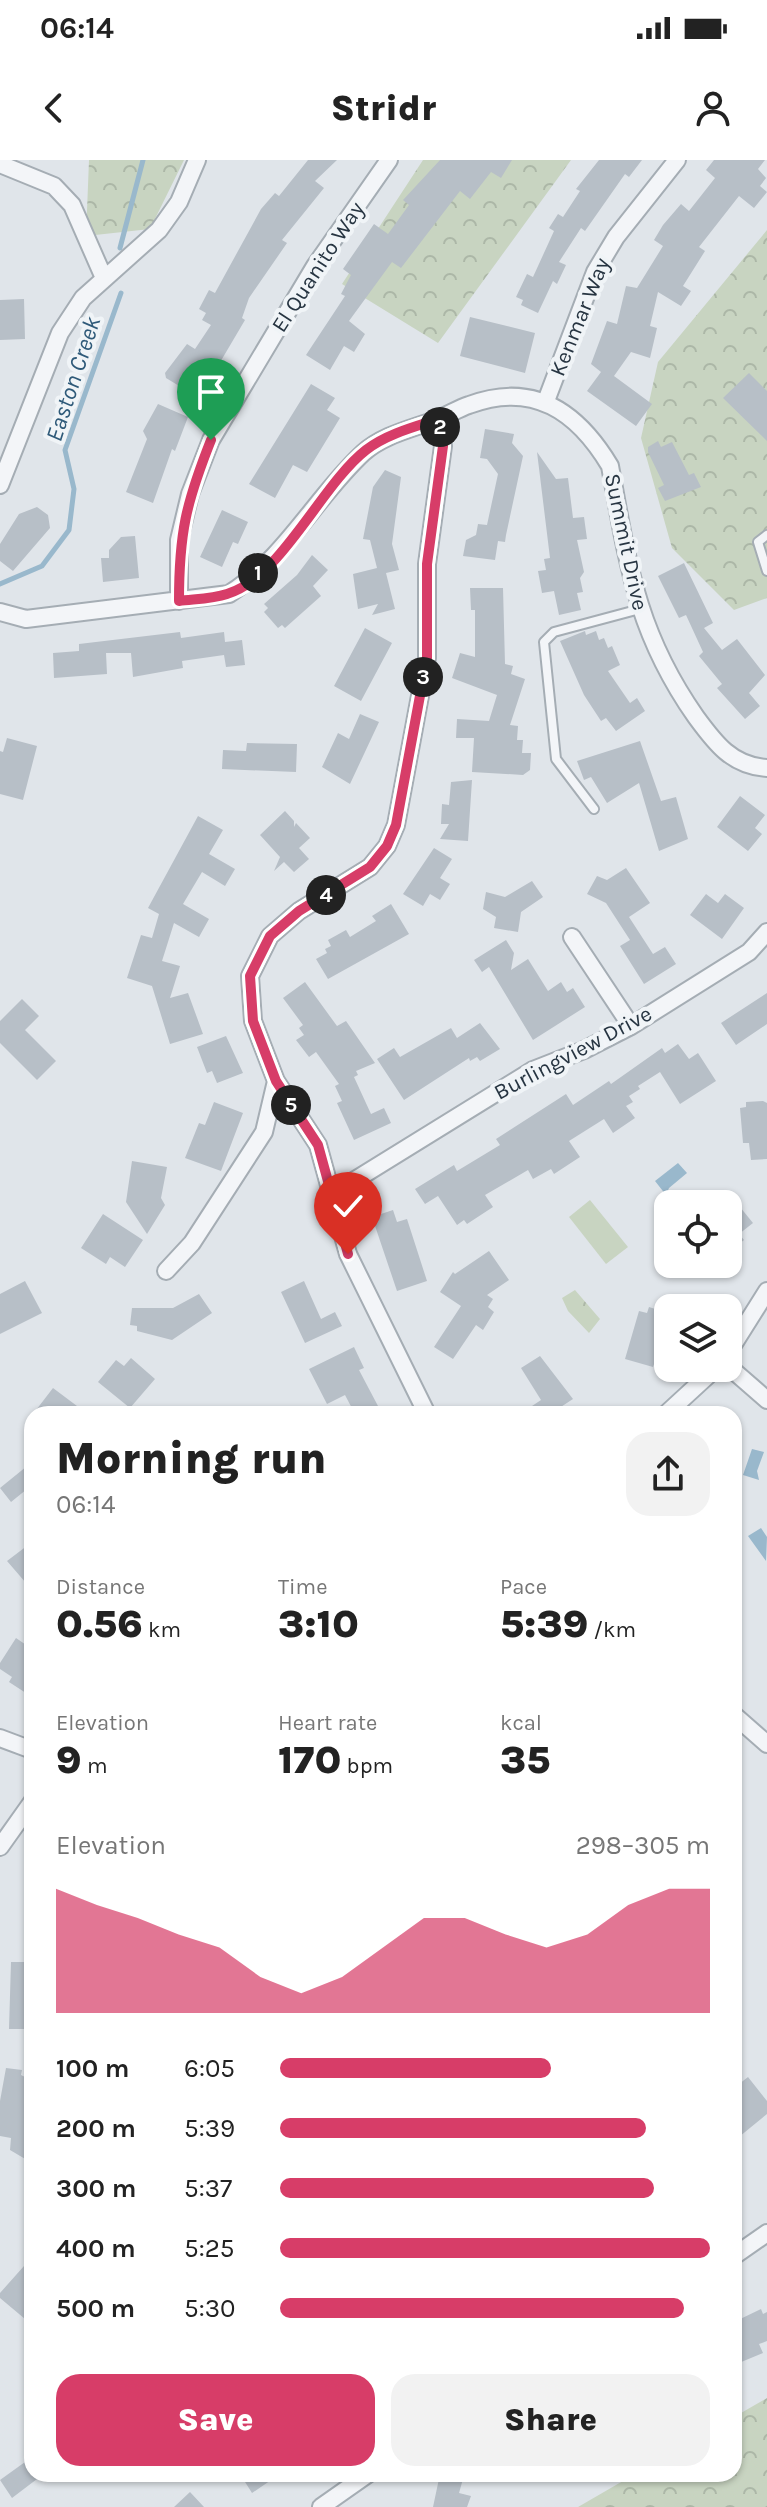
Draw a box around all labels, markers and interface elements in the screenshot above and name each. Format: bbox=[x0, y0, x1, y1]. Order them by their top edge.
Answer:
text: 06:14 bbox=[40, 10, 114, 46]
icon: back bbox=[32, 86, 76, 130]
icon: person bbox=[691, 86, 735, 130]
text: Stridr bbox=[331, 87, 436, 129]
street label: El Quanito Way bbox=[266, 197, 370, 337]
street label: Kenmar Way bbox=[545, 254, 615, 380]
water label: Easton Creek bbox=[40, 312, 107, 445]
pin bbox=[177, 358, 245, 440]
icon: arrive bbox=[189, 370, 233, 414]
pin: 2 bbox=[420, 407, 460, 447]
text: 2 bbox=[433, 414, 447, 440]
street label: Summit Drive bbox=[599, 471, 653, 613]
pin: 1 bbox=[238, 553, 278, 593]
text: 1 bbox=[254, 560, 262, 586]
pin: 3 bbox=[403, 657, 443, 697]
text: 3 bbox=[416, 664, 430, 690]
pin: 4 bbox=[306, 875, 346, 915]
text: 4 bbox=[319, 882, 333, 908]
street label: Burlingview Drive bbox=[490, 1000, 656, 1106]
pin: 5 bbox=[271, 1085, 311, 1125]
text: 5 bbox=[285, 1092, 297, 1118]
pin bbox=[314, 1172, 382, 1254]
icon: check bbox=[326, 1184, 370, 1228]
map controls bbox=[654, 1190, 742, 1382]
button: locate bbox=[654, 1190, 742, 1278]
button: layers bbox=[654, 1294, 742, 1382]
button: share bbox=[626, 1432, 710, 1516]
text: Morning run bbox=[56, 1433, 327, 1484]
text: 06:14 bbox=[56, 1489, 115, 1520]
text: Distance bbox=[56, 1574, 145, 1600]
text: Time bbox=[278, 1574, 327, 1600]
text: Pace bbox=[500, 1574, 547, 1600]
text: 0.56 bbox=[56, 1600, 143, 1647]
text: 3:10 bbox=[278, 1600, 359, 1647]
text: 5:39 bbox=[500, 1600, 588, 1647]
text: km bbox=[143, 1617, 181, 1643]
text: /km bbox=[588, 1617, 636, 1643]
text: Elevation bbox=[56, 1710, 149, 1736]
text: Heart rate bbox=[278, 1710, 377, 1736]
text: kcal bbox=[500, 1710, 542, 1736]
text: 9 bbox=[56, 1736, 82, 1783]
text: 170 bbox=[278, 1736, 341, 1783]
text: 35 bbox=[500, 1736, 550, 1783]
text: m bbox=[82, 1753, 107, 1779]
text: bpm bbox=[341, 1753, 393, 1779]
text: Elevation bbox=[56, 1830, 166, 1861]
text: 298–305 m bbox=[576, 1830, 710, 1861]
text: 100 m bbox=[56, 2053, 129, 2084]
text: 6:05 bbox=[184, 2053, 235, 2084]
text: 200 m bbox=[56, 2113, 136, 2144]
text: 5:39 bbox=[184, 2113, 235, 2144]
text: 300 m bbox=[56, 2173, 136, 2204]
text: 5:37 bbox=[184, 2173, 232, 2204]
text: 400 m bbox=[56, 2233, 136, 2264]
text: 5:25 bbox=[184, 2233, 234, 2264]
text: 500 m bbox=[56, 2293, 135, 2324]
text: 5:30 bbox=[184, 2293, 235, 2324]
button: Save bbox=[56, 2374, 375, 2466]
button: Share bbox=[391, 2374, 710, 2466]

